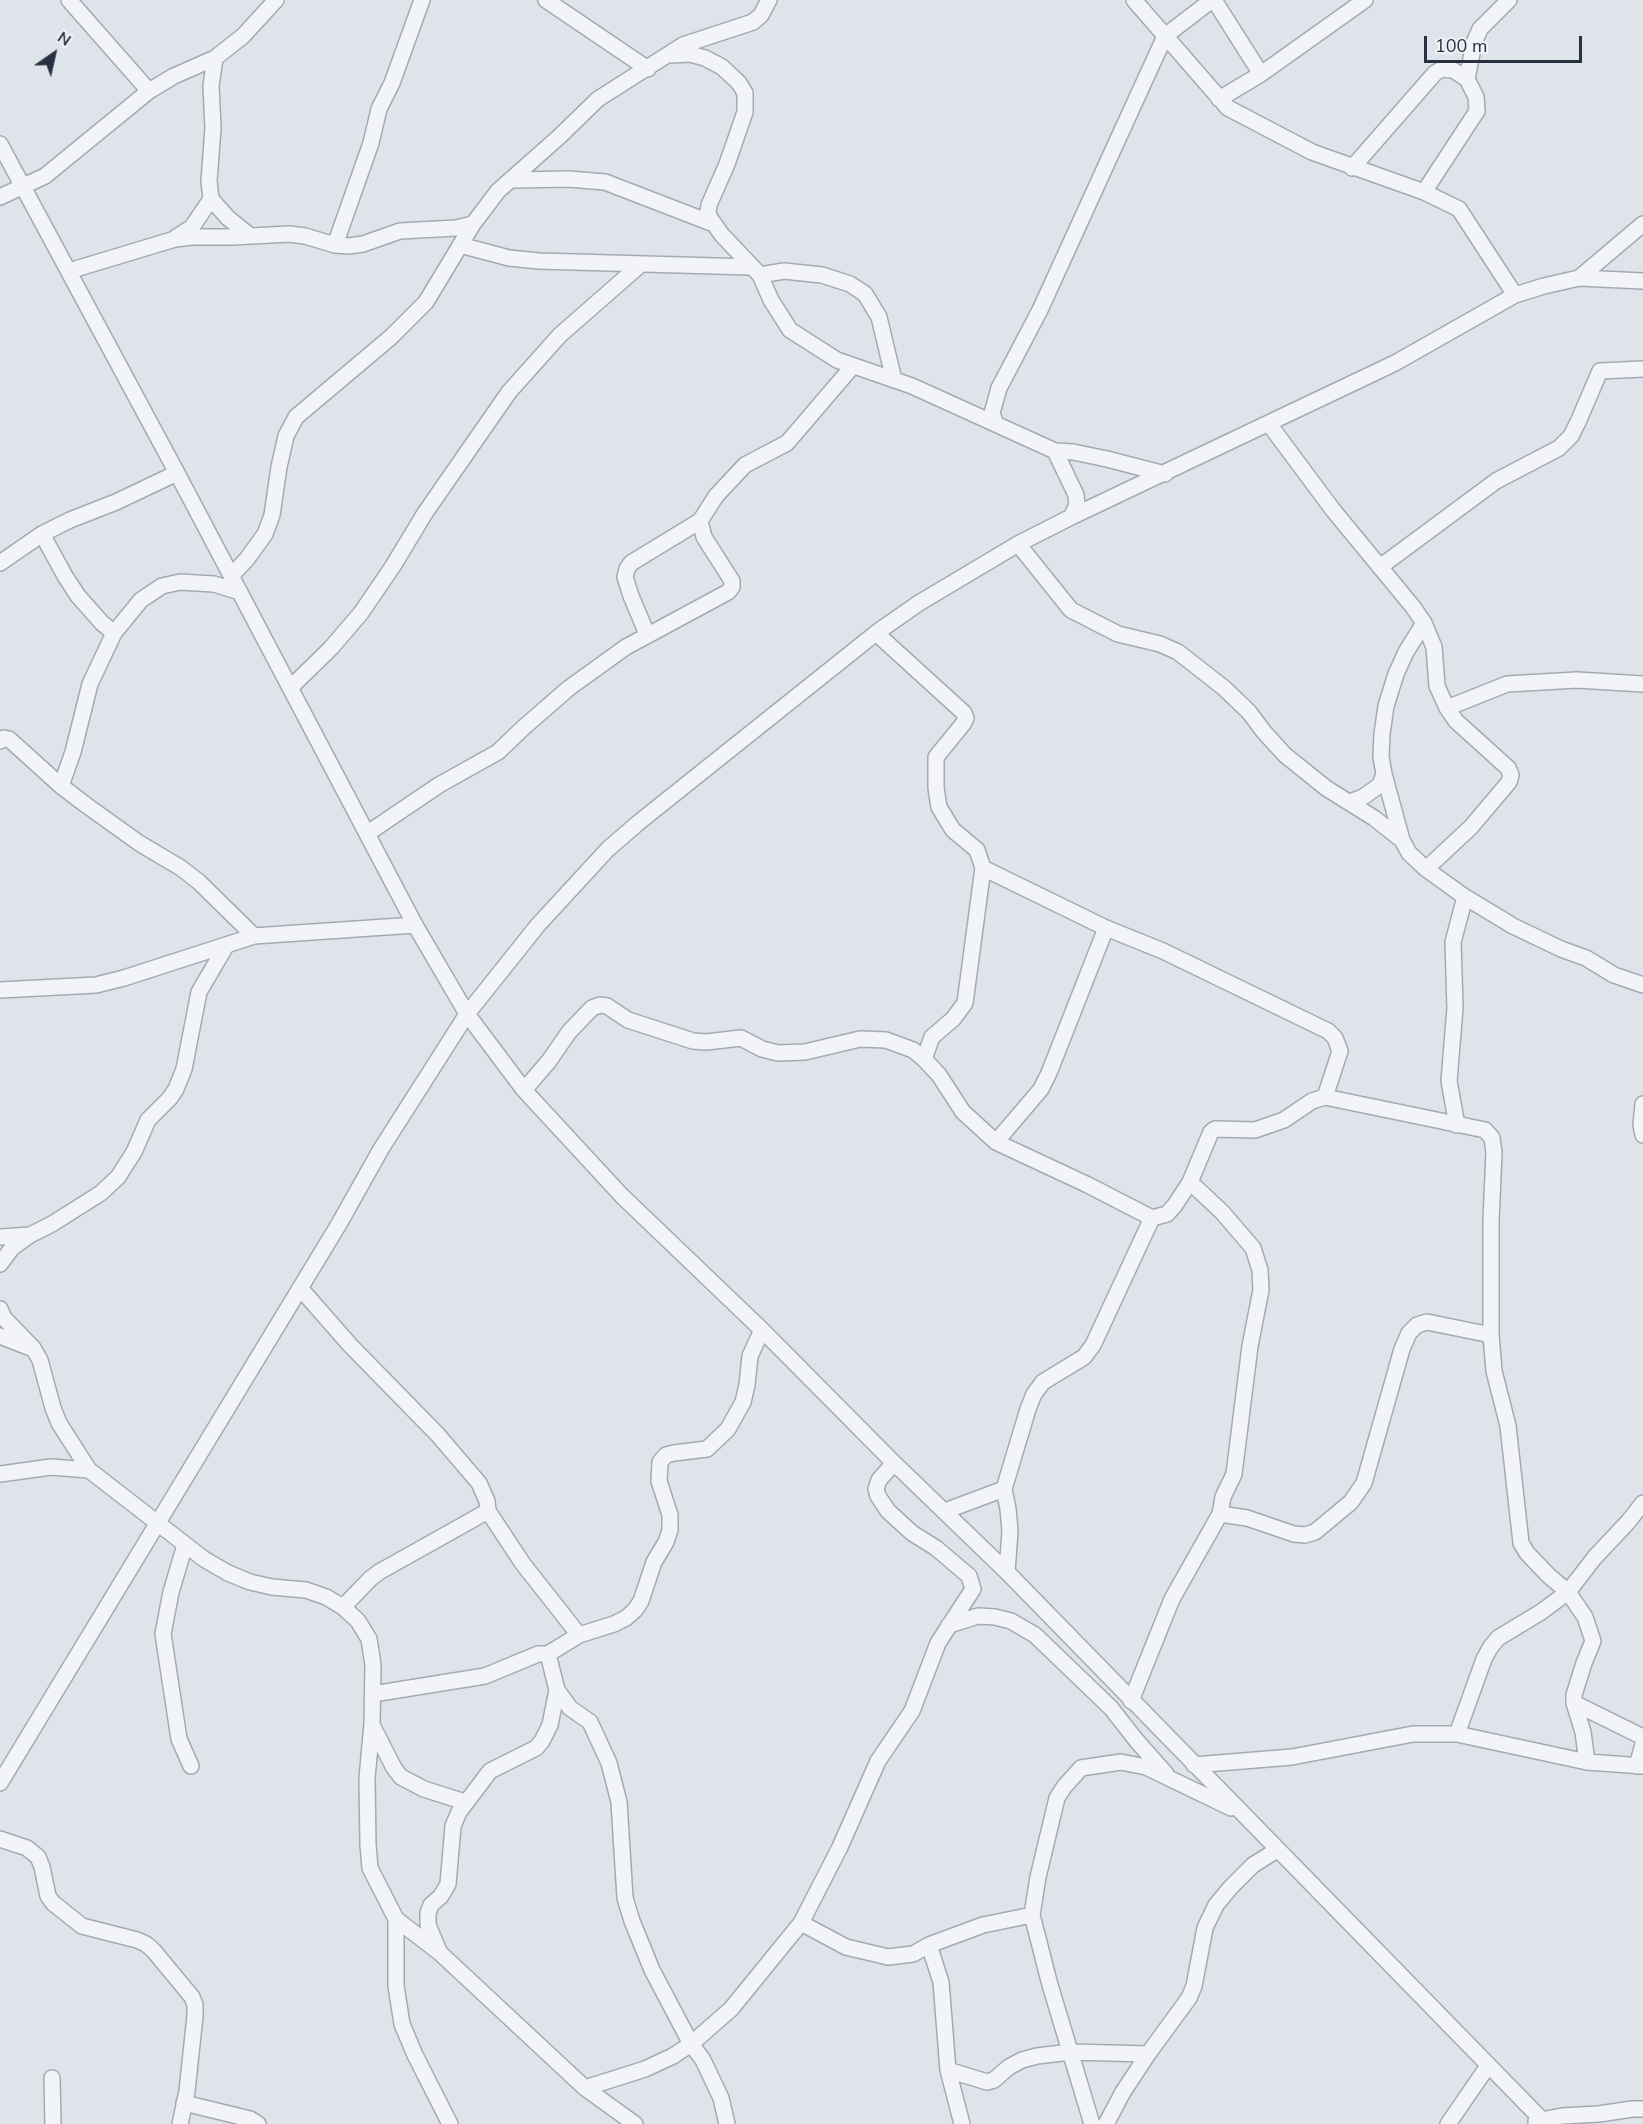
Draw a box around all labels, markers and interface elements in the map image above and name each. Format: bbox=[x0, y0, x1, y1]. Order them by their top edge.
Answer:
north arrow bbox=[24, 24, 84, 84]
scale bar bbox=[1427, 24, 1584, 62]
text: N bbox=[53, 27, 75, 52]
text: 100 m bbox=[1435, 34, 1487, 58]

